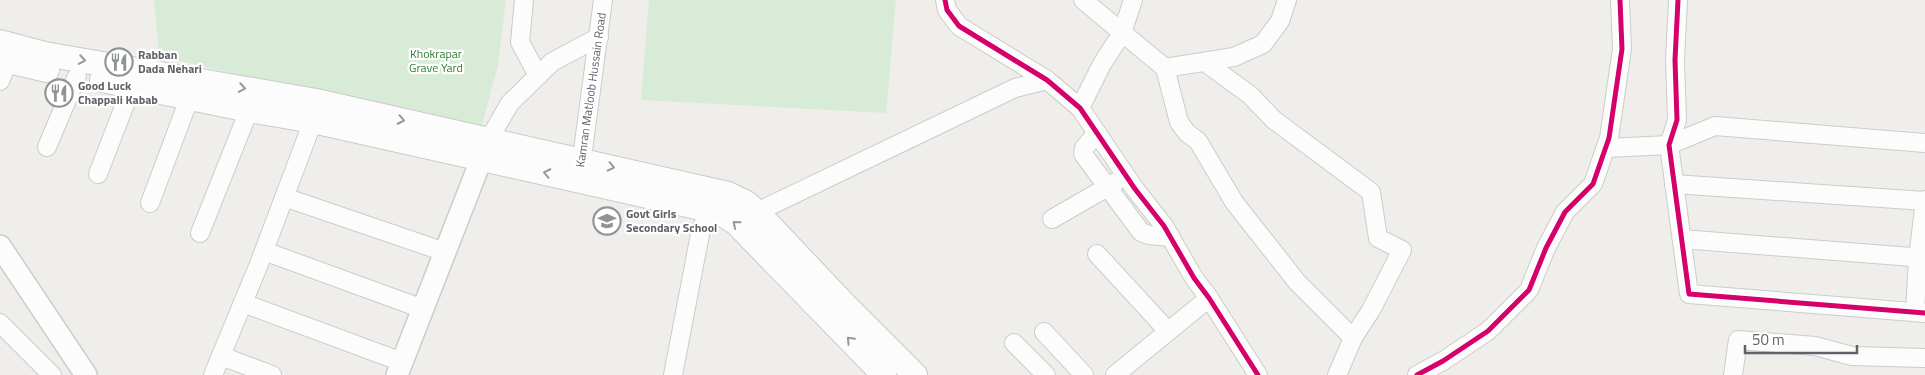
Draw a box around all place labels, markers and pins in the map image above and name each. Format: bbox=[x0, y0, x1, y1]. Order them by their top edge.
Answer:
place label: Rabban Dada Nehari bbox=[138, 45, 202, 78]
restaurant icon: Rabban Dada Nehari bbox=[104, 47, 134, 77]
place label: Good Luck Chappali Kabab bbox=[78, 76, 158, 109]
restaurant icon: Good Luck Chappali Kabab bbox=[44, 78, 74, 108]
place label: Govt Girls Secondary School bbox=[626, 204, 717, 237]
school or university icon: Govt Girls Secondary School bbox=[592, 206, 622, 236]

